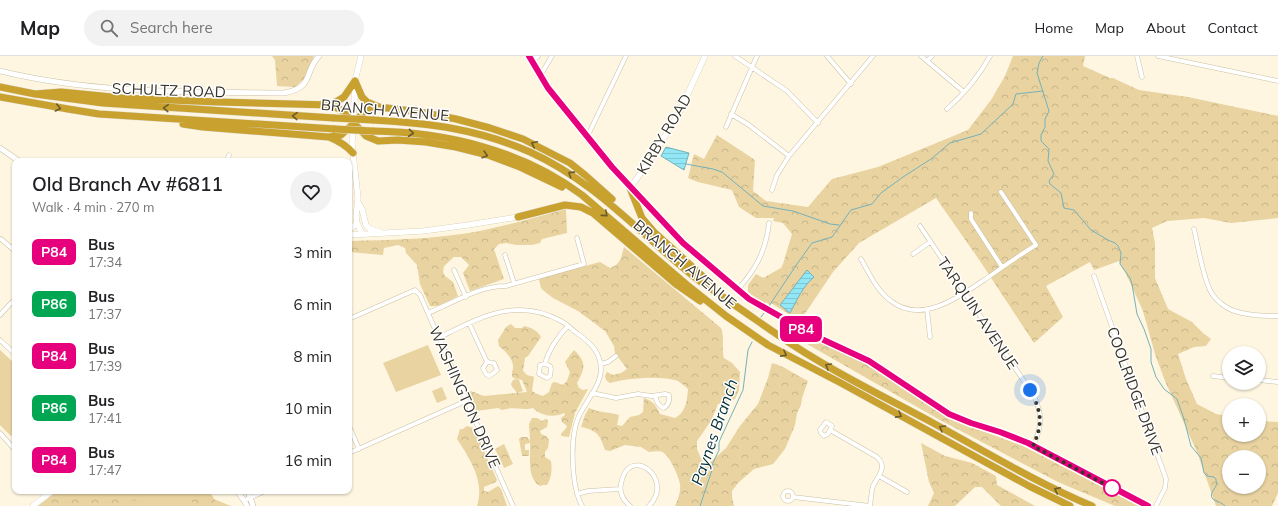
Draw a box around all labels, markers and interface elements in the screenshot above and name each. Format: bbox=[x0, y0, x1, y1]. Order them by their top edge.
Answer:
search box bbox=[84, 10, 364, 46]
text: Map bbox=[20, 16, 60, 40]
icon: search bbox=[98, 17, 120, 39]
text: Search here bbox=[130, 18, 213, 37]
text: Home bbox=[1034, 19, 1073, 37]
text: Map bbox=[1095, 19, 1124, 37]
text: About bbox=[1146, 19, 1186, 37]
text: Contact bbox=[1208, 19, 1258, 37]
street label: SCHULTZ ROAD bbox=[112, 79, 226, 101]
street label: KIRBY ROAD bbox=[632, 90, 696, 178]
street label: BRANCH AVENUE bbox=[320, 95, 450, 125]
one-way arrow bbox=[55, 103, 62, 111]
one-way arrow bbox=[162, 103, 169, 112]
one-way arrow bbox=[292, 112, 298, 120]
one-way arrow bbox=[408, 128, 414, 137]
one-way arrow bbox=[530, 142, 538, 149]
one-way arrow bbox=[482, 150, 489, 159]
button: heart bbox=[290, 171, 332, 213]
text: Old Branch Av #6811 bbox=[32, 172, 223, 196]
one-way arrow bbox=[568, 172, 575, 179]
text: Walk · 4 min · 270 m bbox=[32, 199, 154, 215]
one-way arrow bbox=[600, 209, 608, 216]
street label: BRANCH AVENUE bbox=[630, 215, 741, 313]
text: Bus bbox=[88, 235, 115, 254]
text: P84 bbox=[41, 243, 67, 261]
text: 3 min bbox=[294, 243, 332, 262]
street label: TARQUIN AVENUE bbox=[933, 253, 1023, 373]
text: 17:34 bbox=[88, 254, 122, 270]
text: Bus bbox=[88, 287, 115, 306]
text: P86 bbox=[41, 295, 67, 313]
text: 6 min bbox=[294, 295, 332, 314]
text: 17:37 bbox=[88, 306, 122, 322]
line badge: P84 bbox=[778, 316, 824, 342]
text: P84 bbox=[788, 320, 814, 338]
street label: WASHINGTON DRIVE bbox=[425, 323, 505, 471]
street label: COOLRIDGE DRIVE bbox=[1103, 324, 1167, 458]
text: Bus bbox=[88, 339, 115, 358]
map controls bbox=[1222, 346, 1266, 494]
button: layers bbox=[1222, 346, 1266, 390]
text: P84 bbox=[41, 347, 67, 365]
text: 8 min bbox=[294, 347, 332, 366]
one-way arrow bbox=[780, 349, 788, 356]
text: 17:39 bbox=[88, 358, 122, 374]
one-way arrow bbox=[825, 363, 832, 371]
water label: Paynes Branch bbox=[686, 376, 742, 488]
your location bbox=[1020, 380, 1040, 400]
text: Bus bbox=[88, 391, 115, 410]
button: + bbox=[1222, 398, 1266, 442]
text: P86 bbox=[41, 399, 67, 417]
text: 10 min bbox=[285, 399, 332, 418]
text: 17:41 bbox=[88, 410, 122, 426]
one-way arrow bbox=[895, 410, 902, 417]
one-way arrow bbox=[939, 426, 946, 433]
text: Bus bbox=[88, 443, 115, 462]
button: − bbox=[1222, 450, 1266, 494]
text: P84 bbox=[41, 451, 67, 469]
text: 16 min bbox=[285, 451, 332, 470]
text: 17:47 bbox=[88, 462, 122, 478]
unlabelled marker bbox=[1103, 479, 1121, 497]
one-way arrow bbox=[1053, 487, 1061, 495]

